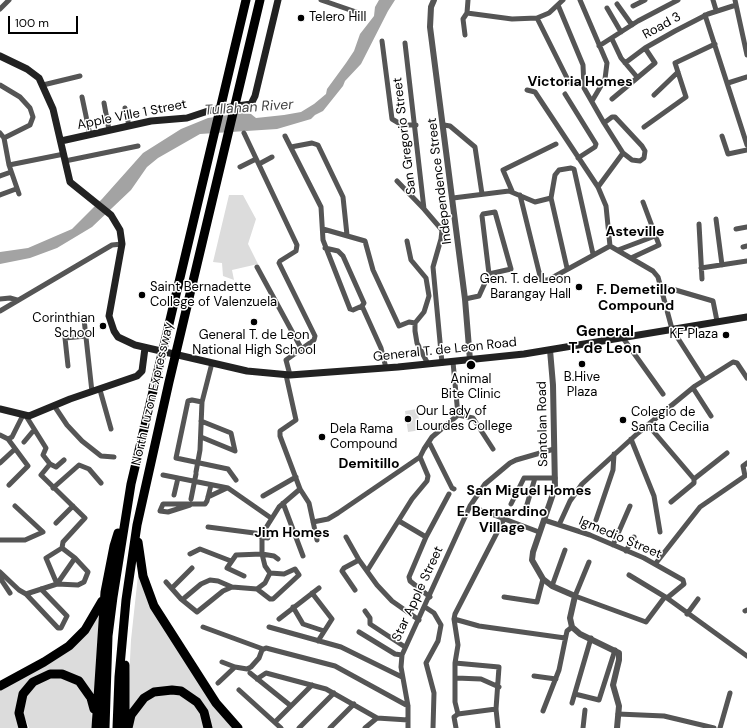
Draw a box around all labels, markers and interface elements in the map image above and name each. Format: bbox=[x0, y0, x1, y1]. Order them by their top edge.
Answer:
scale bar bbox=[10, 8, 80, 34]
street label: Road 3 bbox=[640, 9, 684, 43]
place label: Telero Hill bbox=[309, 10, 366, 26]
marker: Telero Hill bbox=[296, 13, 306, 23]
text: 100 m bbox=[15, 15, 49, 31]
district label: Victoria Homes bbox=[527, 74, 633, 90]
street label: San Gregorio Street bbox=[390, 77, 420, 195]
street label: Apple Ville 1 Street bbox=[76, 97, 188, 133]
water label: Tullahan River bbox=[204, 97, 294, 119]
street label: Independence Street bbox=[425, 117, 455, 245]
district label: Asteville bbox=[606, 224, 664, 240]
place label: Gen. T. de Leon Barangay Hall bbox=[480, 272, 571, 303]
place label: Saint Bernadette College of Valenzuela bbox=[150, 280, 277, 311]
marker: Gen. T. de Leon Barangay Hall bbox=[574, 282, 584, 292]
district label: F. Demetillo Compound bbox=[596, 282, 676, 314]
marker: Saint Bernadette College of Valenzuela bbox=[137, 290, 147, 300]
place label: Corinthian School bbox=[32, 311, 95, 342]
marker: General T. de Leon National High School bbox=[249, 317, 259, 327]
marker: Corinthian School bbox=[98, 321, 108, 331]
street label: North Luzon Expressway bbox=[129, 321, 177, 467]
district label: General T. de Leon bbox=[569, 323, 641, 358]
place label: KF Plaza bbox=[669, 327, 718, 343]
place label: General T. de Leon National High School bbox=[192, 328, 316, 359]
marker: KF Plaza bbox=[721, 330, 731, 340]
street label: General T. de Leon Road bbox=[372, 335, 518, 365]
marker: Animal Bite Clinic bbox=[465, 359, 477, 371]
marker: B.Hive Plaza bbox=[577, 359, 587, 369]
place label: B.Hive Plaza bbox=[564, 370, 600, 401]
place label: Animal Bite Clinic bbox=[441, 372, 501, 403]
street label: Santolan Road bbox=[534, 381, 552, 467]
place label: Our Lady of Lourdes College bbox=[416, 404, 512, 435]
place label: Colegio de Santa Cecilia bbox=[631, 405, 709, 436]
marker: Our Lady of Lourdes College bbox=[403, 414, 413, 424]
marker: Colegio de Santa Cecilia bbox=[618, 415, 628, 425]
place label: Dela Rama Compound bbox=[330, 422, 398, 453]
marker: Dela Rama Compound bbox=[317, 432, 327, 442]
district label: Demitillo bbox=[338, 456, 400, 472]
district label: San Miguel Homes bbox=[467, 483, 591, 499]
district label: E. Bernardino Village bbox=[457, 504, 547, 536]
street label: Igmedio Street bbox=[576, 514, 664, 562]
district label: Jim Homes bbox=[254, 525, 330, 541]
street label: Star Apple Street bbox=[389, 544, 447, 644]

